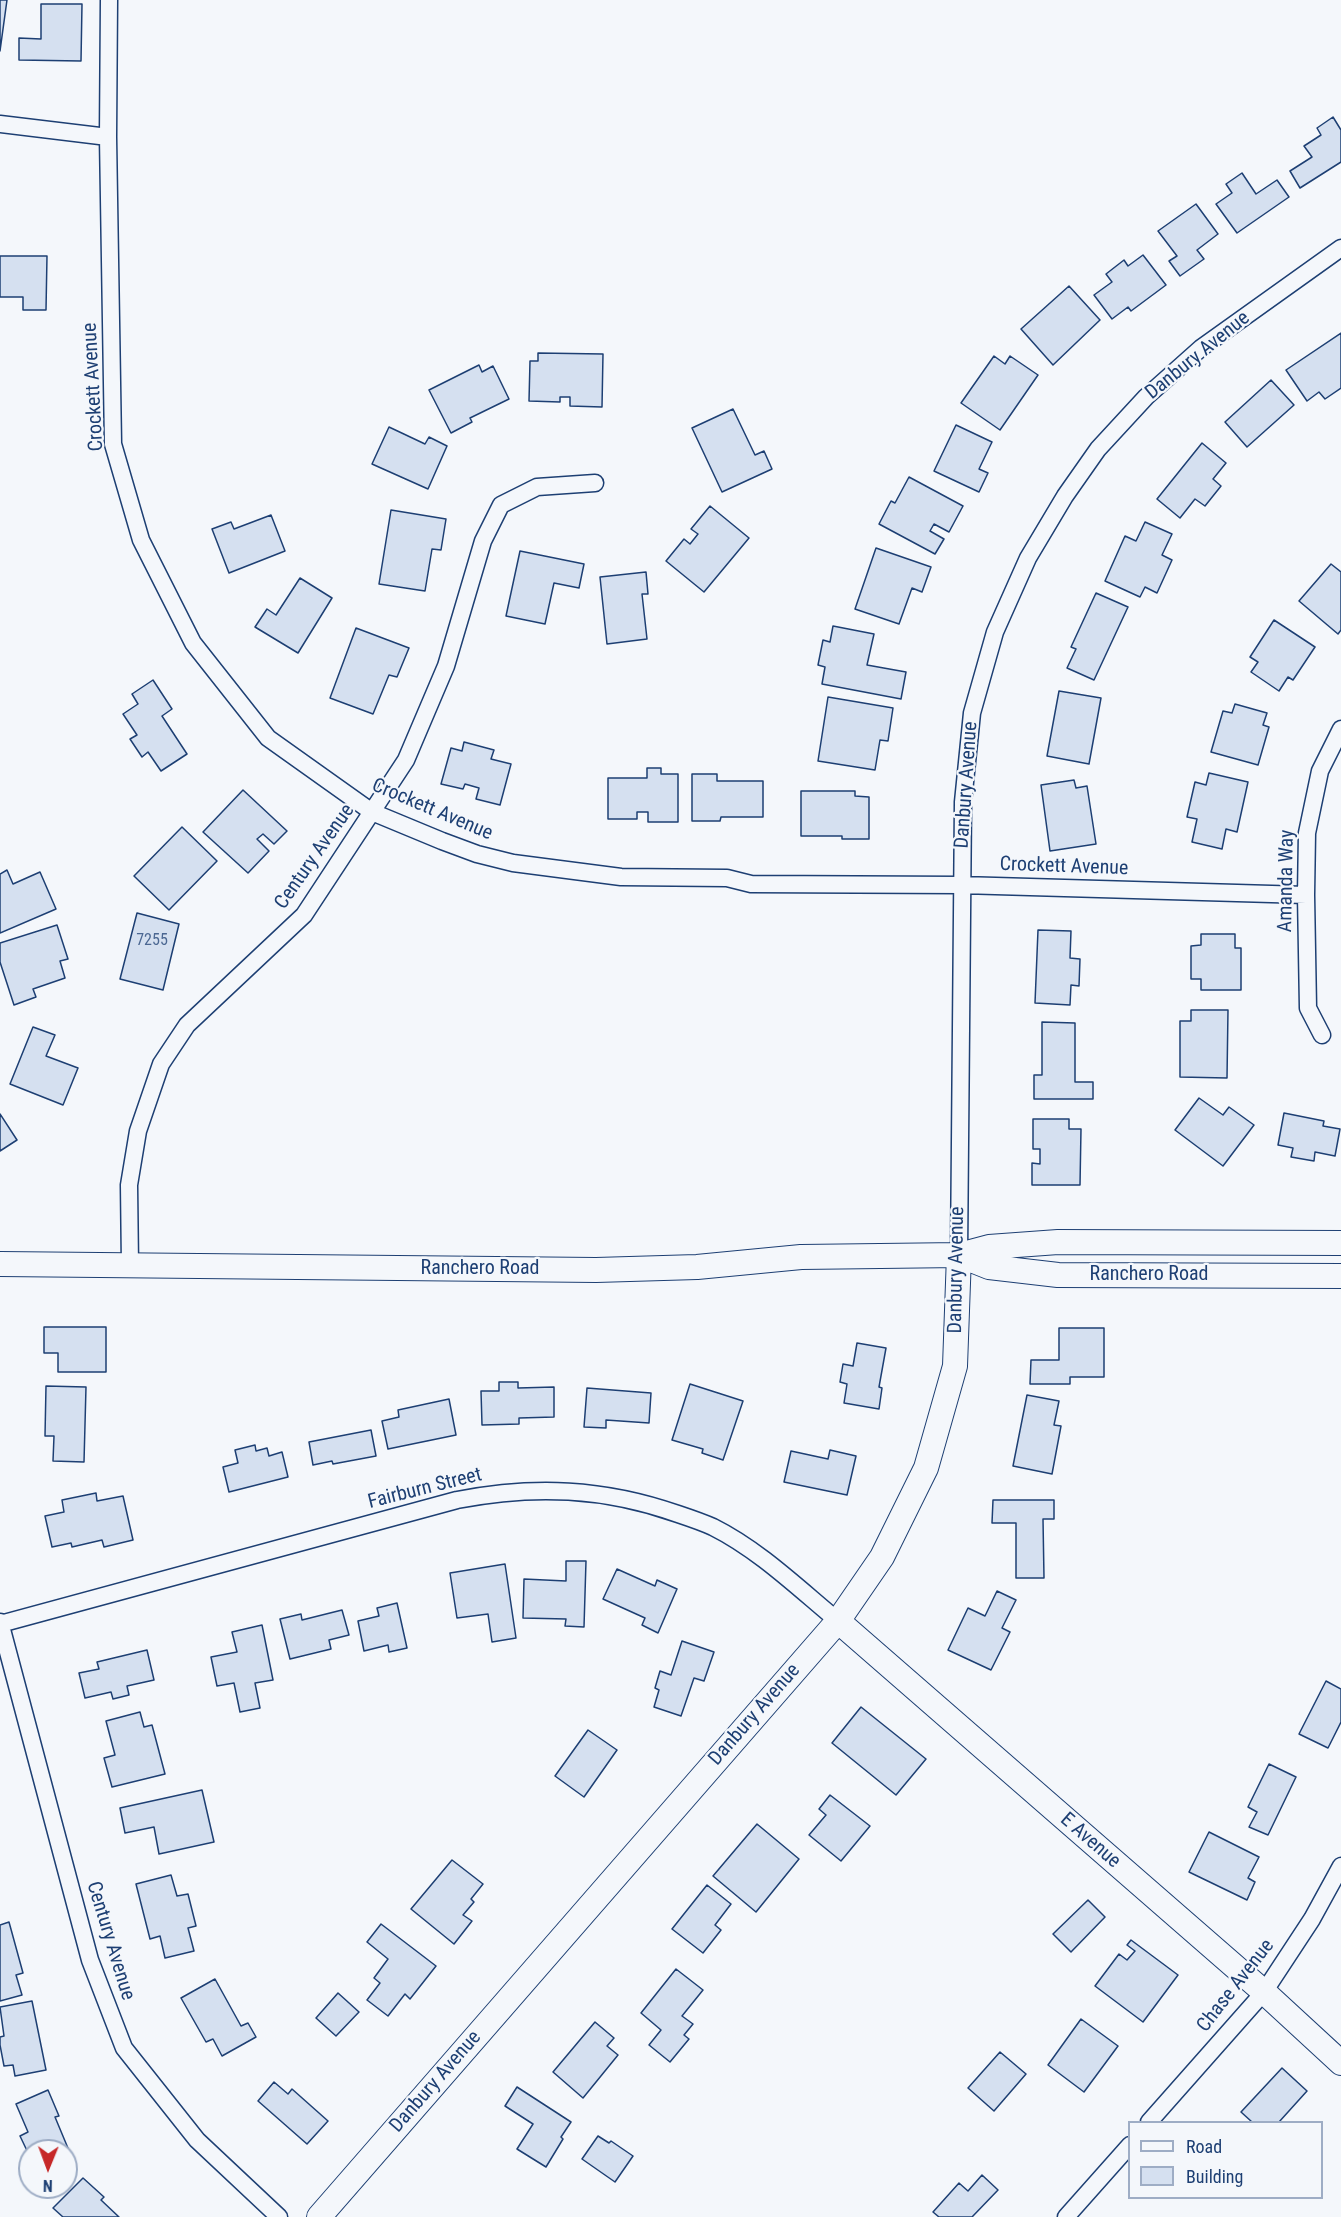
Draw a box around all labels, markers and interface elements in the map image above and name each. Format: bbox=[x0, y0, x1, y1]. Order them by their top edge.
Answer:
street label: Danbury Avenue bbox=[1141, 307, 1255, 405]
street label: Crockett Avenue bbox=[79, 322, 109, 452]
street label: Danbury Avenue bbox=[951, 721, 983, 849]
street label: Crockett Avenue bbox=[368, 774, 496, 846]
street label: Century Avenue bbox=[270, 800, 360, 914]
street label: Amanda Way bbox=[1274, 829, 1300, 933]
street label: Crockett Avenue bbox=[999, 853, 1129, 881]
house number: 7255 bbox=[136, 931, 168, 951]
street label: Danbury Avenue bbox=[944, 1206, 970, 1334]
street label: Ranchero Road bbox=[421, 1257, 539, 1281]
street label: Ranchero Road bbox=[1090, 1263, 1208, 1287]
street label: Fairburn Street bbox=[366, 1463, 484, 1515]
street label: Danbury Avenue bbox=[704, 1659, 806, 1771]
street label: E Avenue bbox=[1055, 1808, 1125, 1874]
street label: Century Avenue bbox=[81, 1879, 139, 2003]
street label: Chase Avenue bbox=[1192, 1935, 1280, 2037]
street label: Danbury Avenue bbox=[385, 2026, 487, 2138]
legend bbox=[1128, 2121, 1323, 2199]
text: Road bbox=[1186, 2136, 1222, 2157]
north arrow bbox=[18, 2139, 78, 2199]
text: Building bbox=[1186, 2166, 1243, 2187]
text: N bbox=[43, 2176, 53, 2195]

